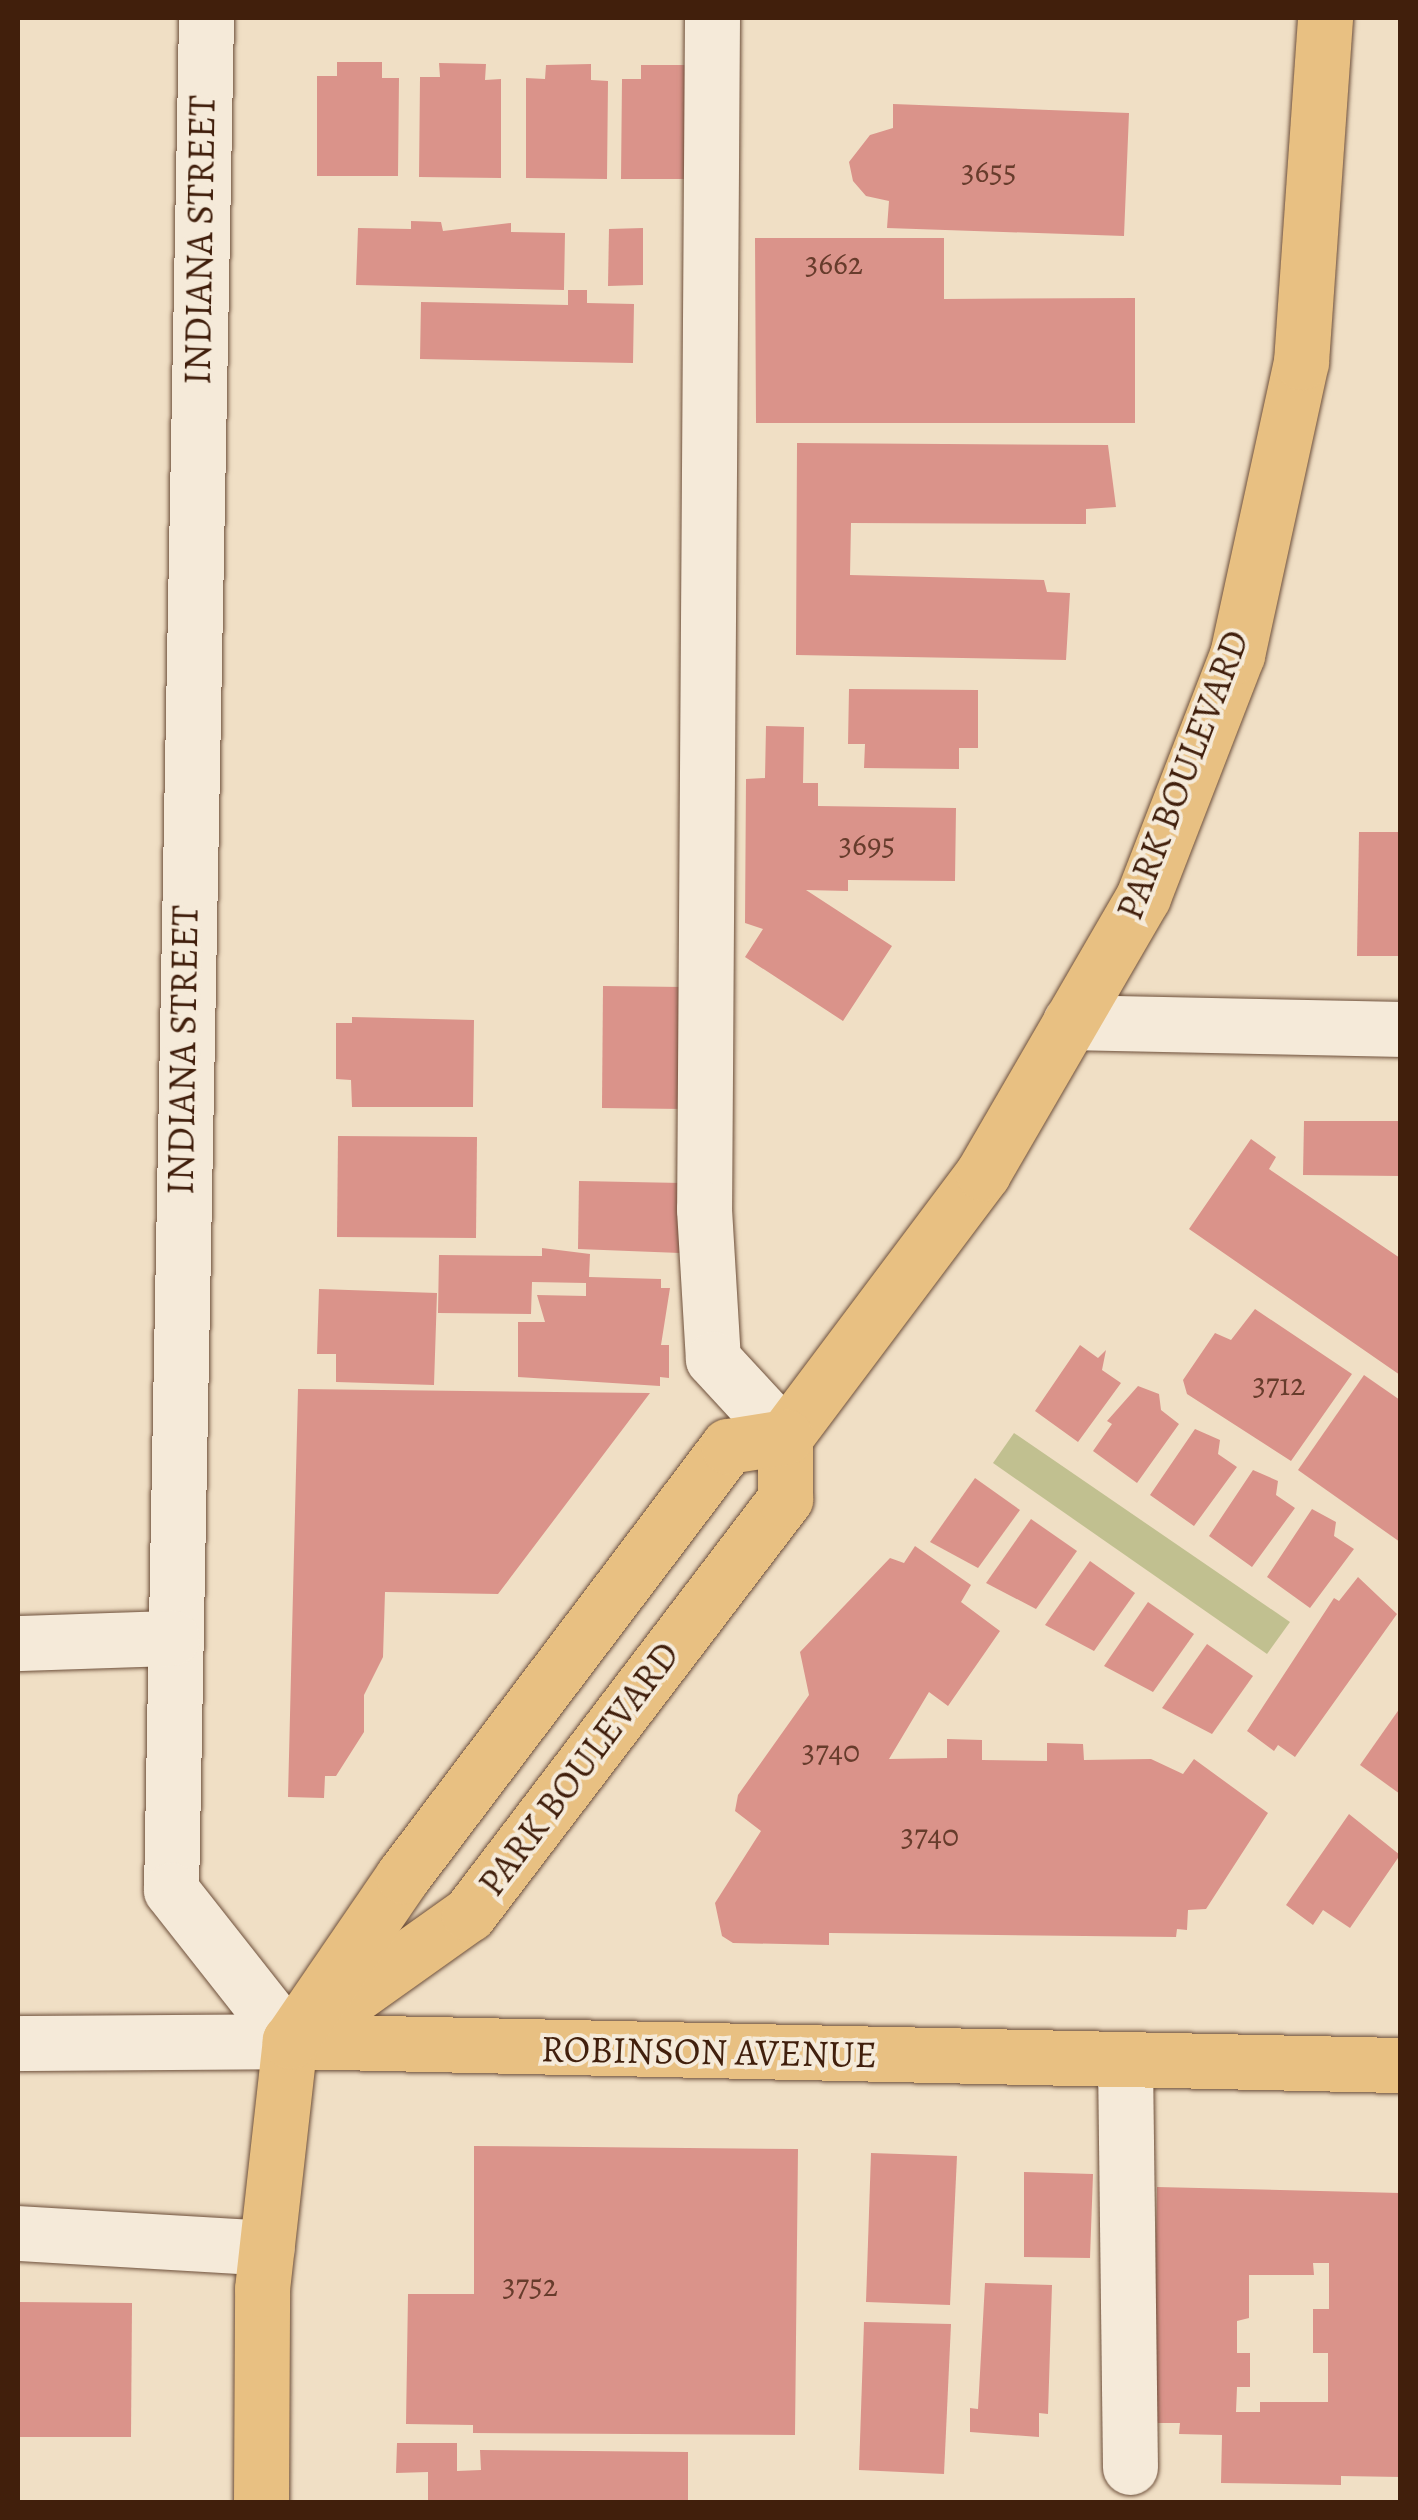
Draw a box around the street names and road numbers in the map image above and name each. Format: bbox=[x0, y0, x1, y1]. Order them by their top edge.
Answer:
street label: INDIANA STREET bbox=[175, 95, 225, 385]
street label: PARK BOULEVARD bbox=[1107, 624, 1259, 926]
street label: INDIANA STREET bbox=[158, 905, 208, 1195]
street label: PARK BOULEVARD bbox=[469, 1633, 689, 1905]
street label: ROBINSON AVENUE bbox=[541, 2026, 877, 2078]

